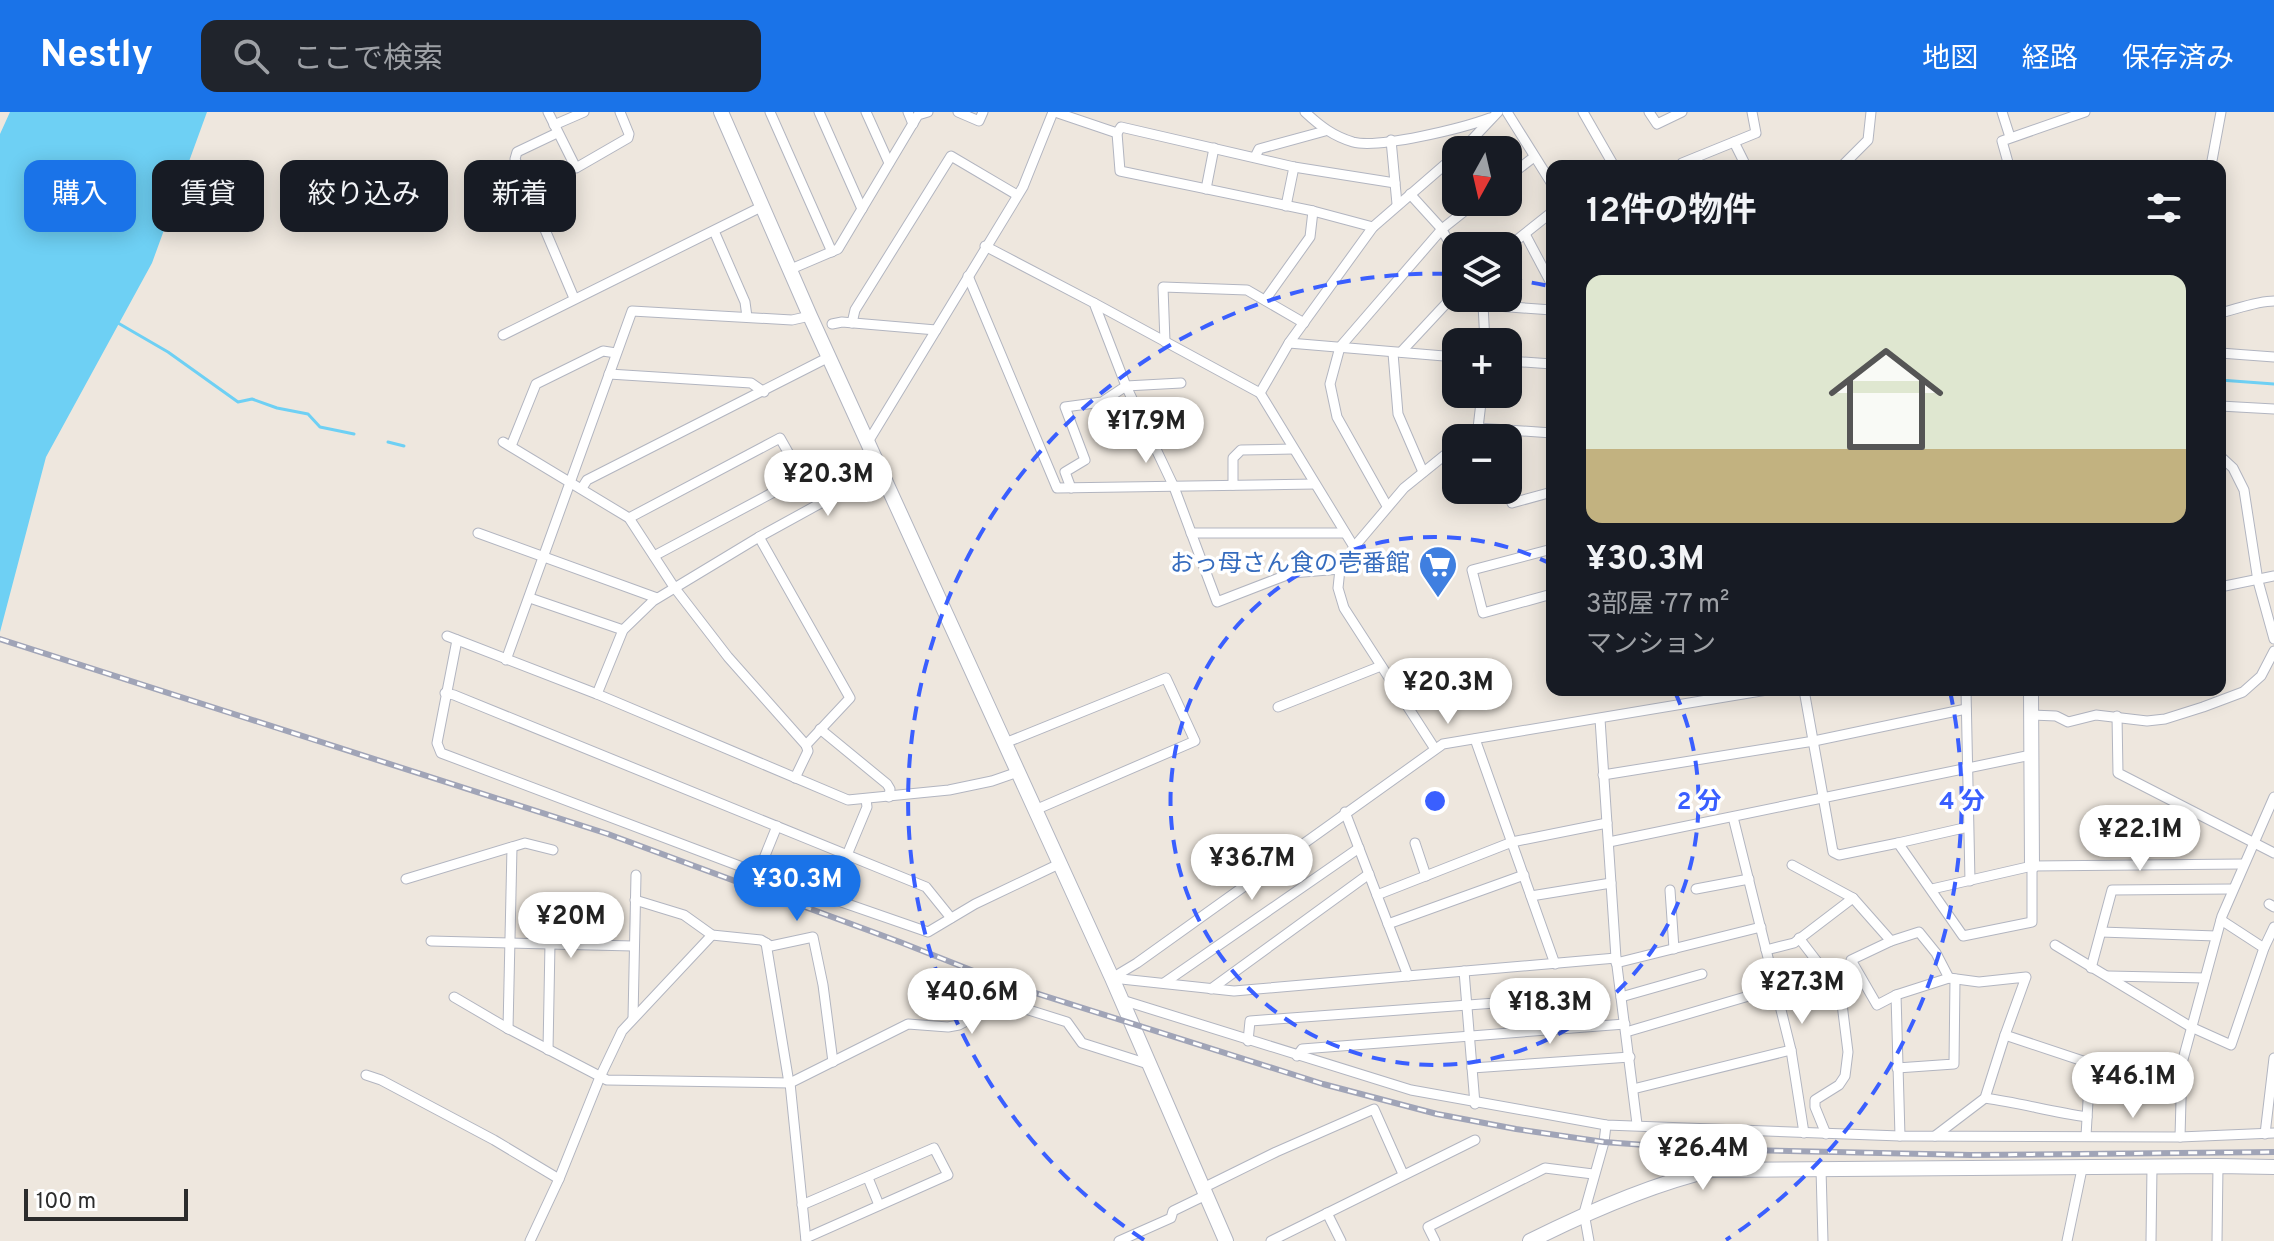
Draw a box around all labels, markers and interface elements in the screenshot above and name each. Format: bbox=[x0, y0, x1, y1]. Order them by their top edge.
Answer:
search box bbox=[201, 20, 761, 92]
text: Nestly bbox=[40, 32, 153, 81]
icon: search bbox=[229, 34, 273, 78]
text: ここで検索 bbox=[293, 42, 443, 79]
text: 地図 bbox=[1922, 42, 1978, 78]
text: 経路 bbox=[2022, 42, 2078, 78]
text: 保存済み bbox=[2122, 42, 2234, 78]
north arrow bbox=[1442, 136, 1522, 216]
map controls bbox=[1442, 136, 1522, 504]
chip: 購入 bbox=[24, 160, 136, 232]
chip: 賃貸 bbox=[152, 160, 264, 232]
chip: 絞り込み bbox=[280, 160, 448, 232]
chip: 新着 bbox=[464, 160, 576, 232]
icon: filters bbox=[2142, 186, 2186, 230]
text: 12件の物件 bbox=[1586, 191, 1756, 234]
button: layers bbox=[1442, 232, 1522, 312]
icon: home bbox=[1814, 327, 1958, 471]
button: + bbox=[1442, 328, 1522, 408]
pin: ¥17.9M bbox=[1081, 397, 1211, 465]
text: ¥17.9M bbox=[1106, 406, 1186, 439]
button: − bbox=[1442, 424, 1522, 504]
pin: ¥20.3M bbox=[763, 450, 893, 518]
text: ¥20.3M bbox=[782, 459, 874, 492]
text: ¥30.3M bbox=[1586, 539, 1705, 582]
supermarket icon: おっ母さん食の壱番館 bbox=[1417, 544, 1459, 599]
place label: おっ母さん食の壱番館 bbox=[1170, 550, 1410, 580]
text: 3部屋 · 77 m² bbox=[1586, 589, 1729, 622]
text: マンション bbox=[1586, 629, 1716, 662]
pin: ¥20.3M bbox=[1383, 658, 1513, 726]
text: ¥20.3M bbox=[1402, 667, 1494, 700]
centre of rings bbox=[1421, 787, 1449, 815]
text: 2 分 bbox=[1677, 788, 1721, 818]
text: 4 分 bbox=[1939, 788, 1985, 818]
pin: ¥22.1M bbox=[2075, 805, 2205, 873]
text: ¥22.1M bbox=[2097, 814, 2183, 847]
pin: ¥36.7M bbox=[1187, 834, 1317, 902]
text: ¥36.7M bbox=[1209, 843, 1295, 876]
pin: ¥30.3M bbox=[732, 855, 862, 923]
text: ¥30.3M bbox=[752, 864, 842, 897]
pin: ¥20M bbox=[524, 892, 618, 960]
text: ¥20M bbox=[536, 901, 606, 934]
pin: ¥27.3M bbox=[1737, 958, 1867, 1026]
text: ¥27.3M bbox=[1760, 967, 1844, 1000]
pin: ¥40.6M bbox=[907, 968, 1037, 1036]
text: ¥40.6M bbox=[926, 977, 1018, 1010]
pin: ¥18.3M bbox=[1485, 978, 1615, 1046]
text: ¥18.3M bbox=[1508, 987, 1592, 1020]
pin: ¥46.1M bbox=[2068, 1052, 2198, 1120]
text: ¥46.1M bbox=[2090, 1061, 2176, 1094]
pin: ¥26.4M bbox=[1638, 1124, 1768, 1192]
text: ¥26.4M bbox=[1657, 1133, 1749, 1166]
scale bar bbox=[24, 1185, 188, 1221]
text: 100 m bbox=[36, 1189, 96, 1216]

